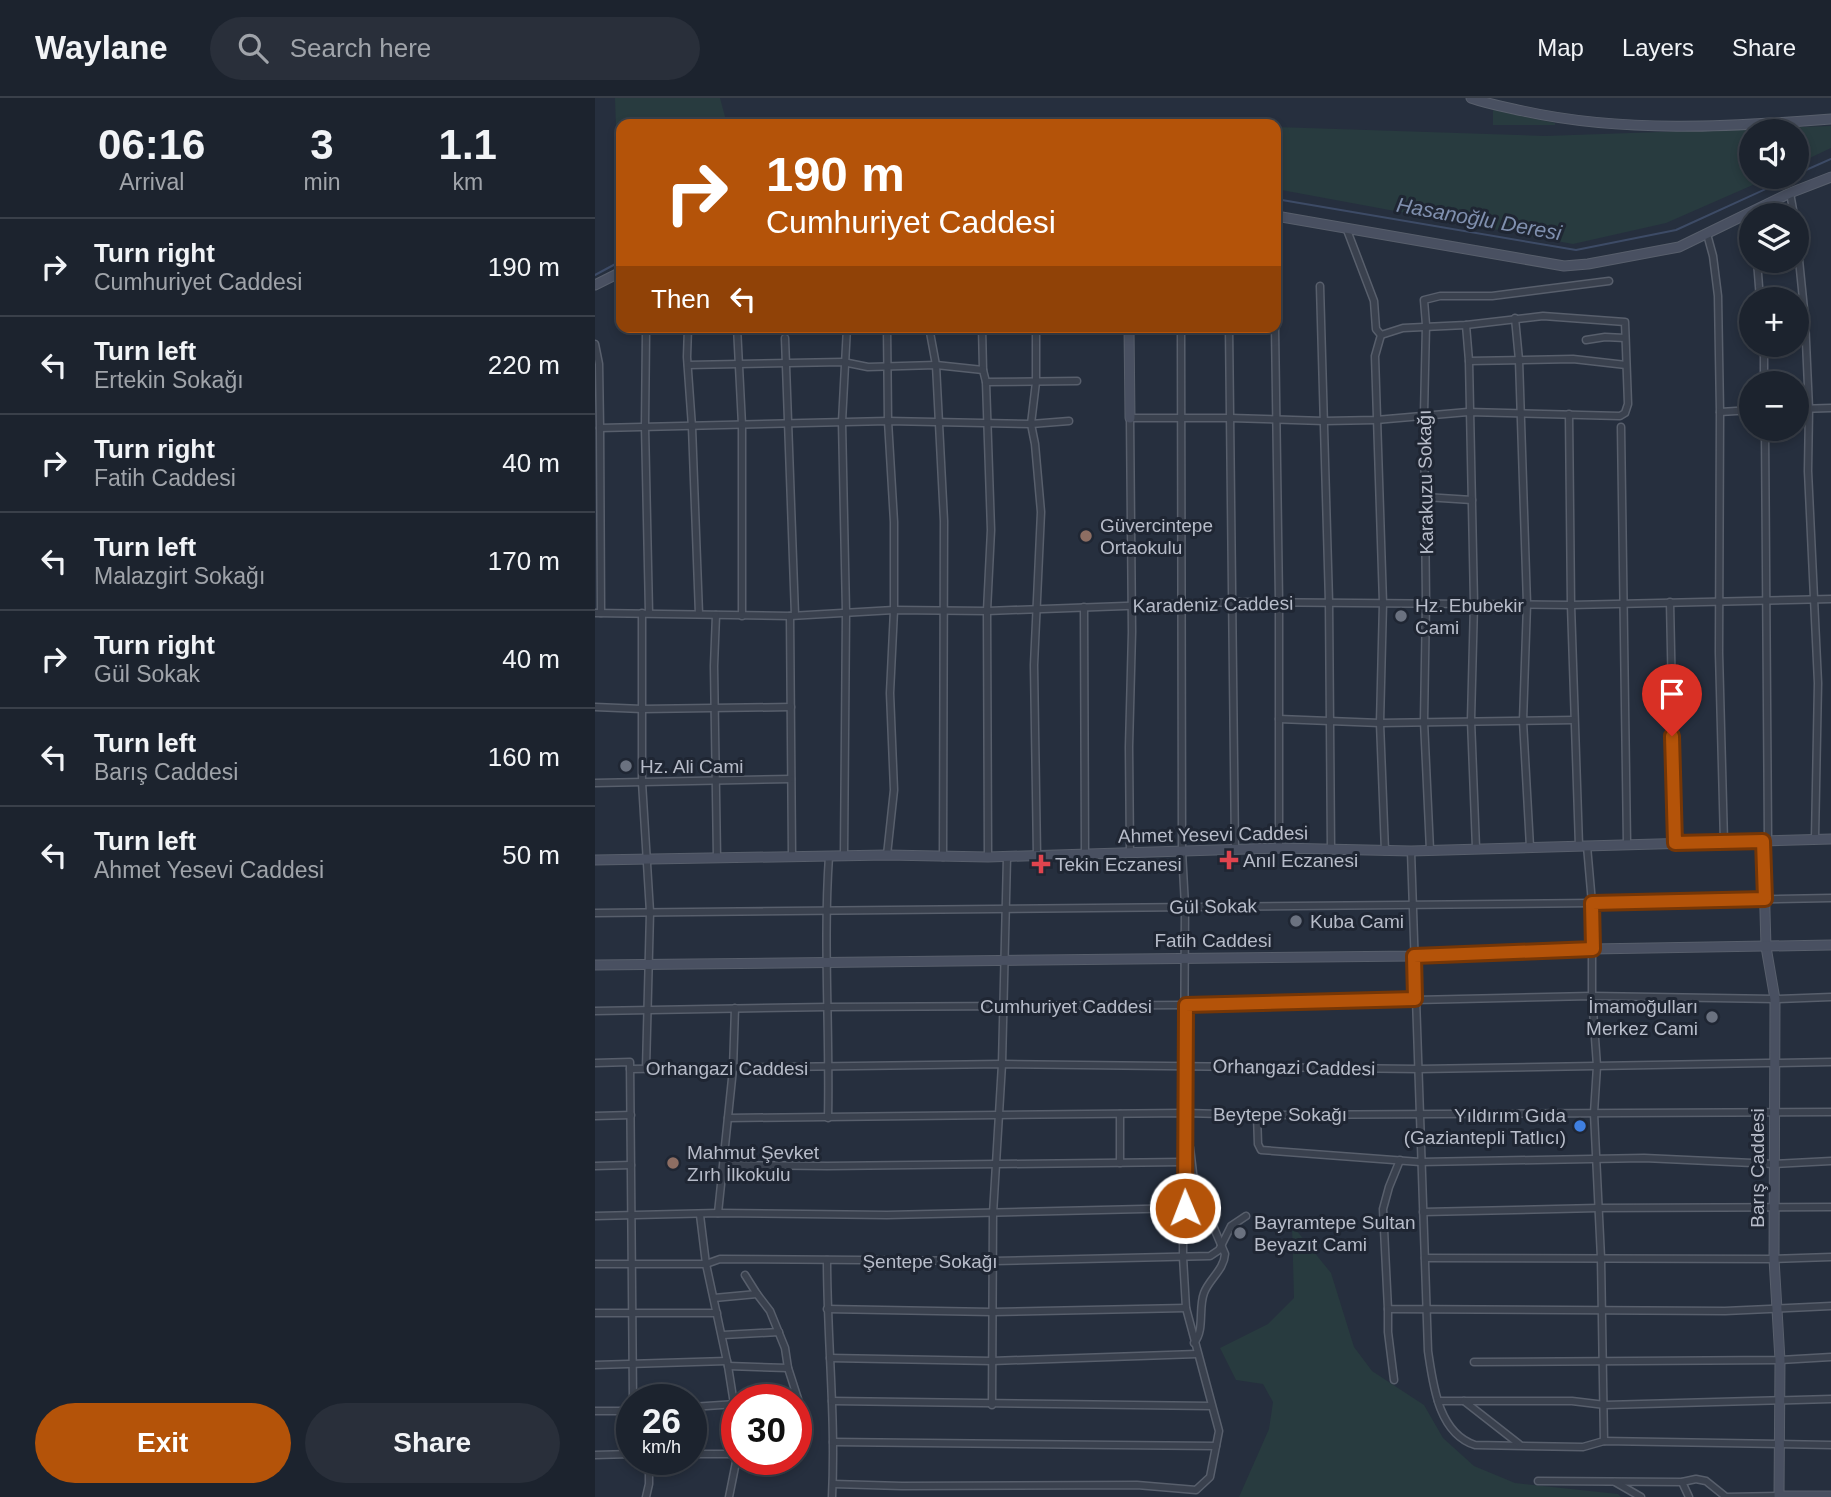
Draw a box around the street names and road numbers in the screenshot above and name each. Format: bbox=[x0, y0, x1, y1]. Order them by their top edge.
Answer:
street label: Karakuzu Sokağı bbox=[1414, 409, 1437, 555]
street label: Karadeniz Caddesi bbox=[1133, 593, 1293, 616]
street label: Ahmet Yesevi Caddesi bbox=[1118, 822, 1308, 847]
street label: Gül Sokak bbox=[1169, 895, 1258, 918]
street label: Fatih Caddesi bbox=[1154, 930, 1272, 951]
street label: Cumhuriyet Caddesi bbox=[980, 996, 1152, 1017]
street label: Orhangazi Caddesi bbox=[1212, 1056, 1375, 1079]
street label: Orhangazi Caddesi bbox=[646, 1058, 808, 1079]
street label: Beytepe Sokağı bbox=[1213, 1104, 1347, 1125]
street label: Barış Caddesi bbox=[1747, 1108, 1768, 1228]
street label: Şentepe Sokağı bbox=[862, 1251, 998, 1272]

